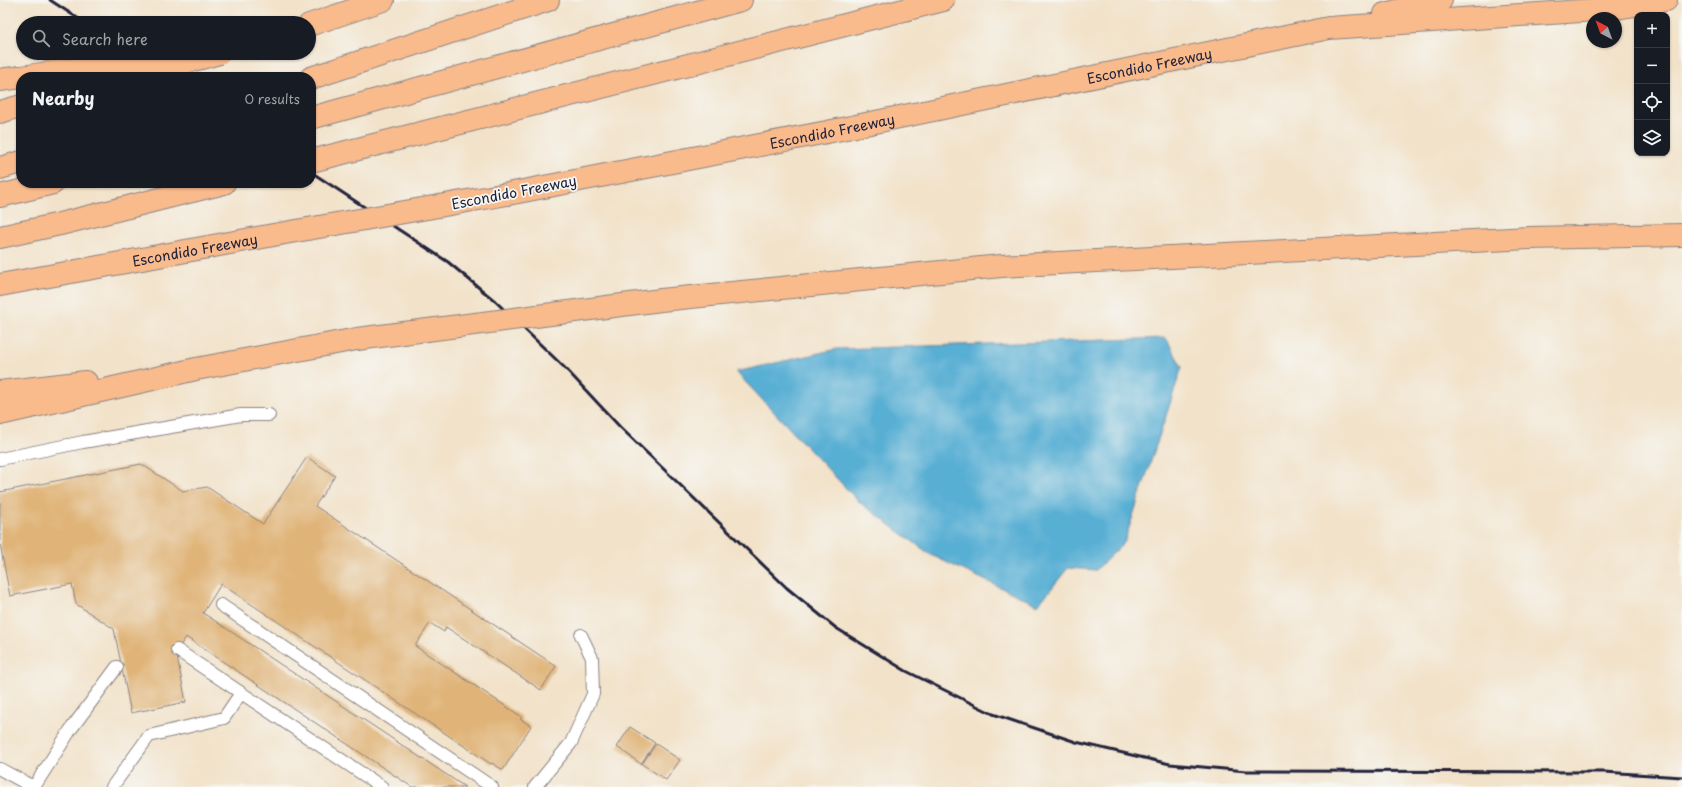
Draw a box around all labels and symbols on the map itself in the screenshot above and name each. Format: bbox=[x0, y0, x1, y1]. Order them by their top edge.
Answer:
north arrow bbox=[1586, 12, 1622, 48]
street label: Escondido Freeway bbox=[1085, 42, 1214, 88]
street label: Escondido Freeway bbox=[768, 108, 896, 153]
street label: Escondido Freeway bbox=[450, 170, 578, 214]
street label: Escondido Freeway bbox=[130, 228, 259, 271]

